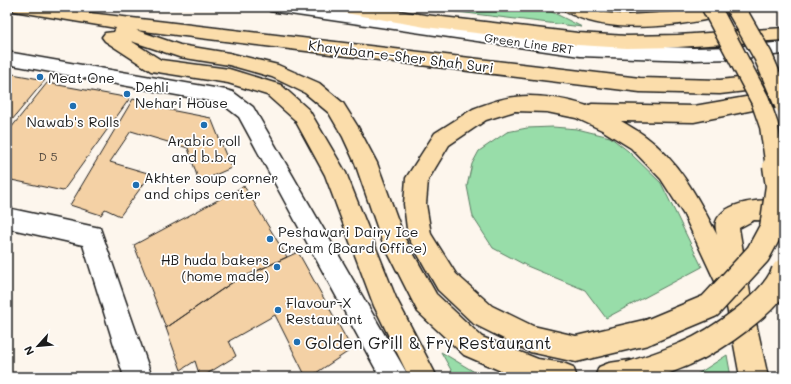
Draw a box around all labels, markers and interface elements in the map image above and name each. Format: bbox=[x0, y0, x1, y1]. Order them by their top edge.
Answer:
street label: Green Line BRT bbox=[483, 29, 575, 57]
street label: Khayaban-e-Sher Shah Suri bbox=[307, 35, 495, 77]
place label: Meat One bbox=[48, 68, 115, 87]
marker: Meat One bbox=[35, 72, 45, 82]
place label: Dehli Nehari House bbox=[135, 77, 228, 112]
marker: Dehli Nehari House bbox=[122, 89, 132, 99]
marker: Nawab's Rolls bbox=[68, 101, 78, 111]
place label: Nawab's Rolls bbox=[26, 112, 120, 131]
marker: Arabic roll and b.b.q bbox=[199, 120, 209, 130]
place label: Arabic roll and b.b.q bbox=[167, 131, 241, 166]
house number: D 5 bbox=[38, 148, 58, 164]
place label: Akhter soup corner and chips center bbox=[144, 168, 278, 203]
marker: Akhter soup corner and chips center bbox=[131, 180, 141, 190]
place label: Peshawari Dairy Ice Cream (Board Office) bbox=[278, 222, 427, 257]
marker: Peshawari Dairy Ice Cream (Board Office) bbox=[265, 234, 275, 244]
place label: HB huda bakers (home made) bbox=[161, 250, 269, 285]
marker: HB huda bakers (home made) bbox=[272, 262, 282, 272]
place label: Flavour-X Restaurant bbox=[286, 293, 363, 328]
marker: Flavour-X Restaurant bbox=[273, 305, 283, 315]
north arrow bbox=[18, 326, 58, 366]
place label: Golden Grill & Fry Restaurant bbox=[305, 331, 552, 353]
marker: Golden Grill & Fry Restaurant bbox=[292, 337, 302, 347]
text: N bbox=[20, 344, 37, 358]

